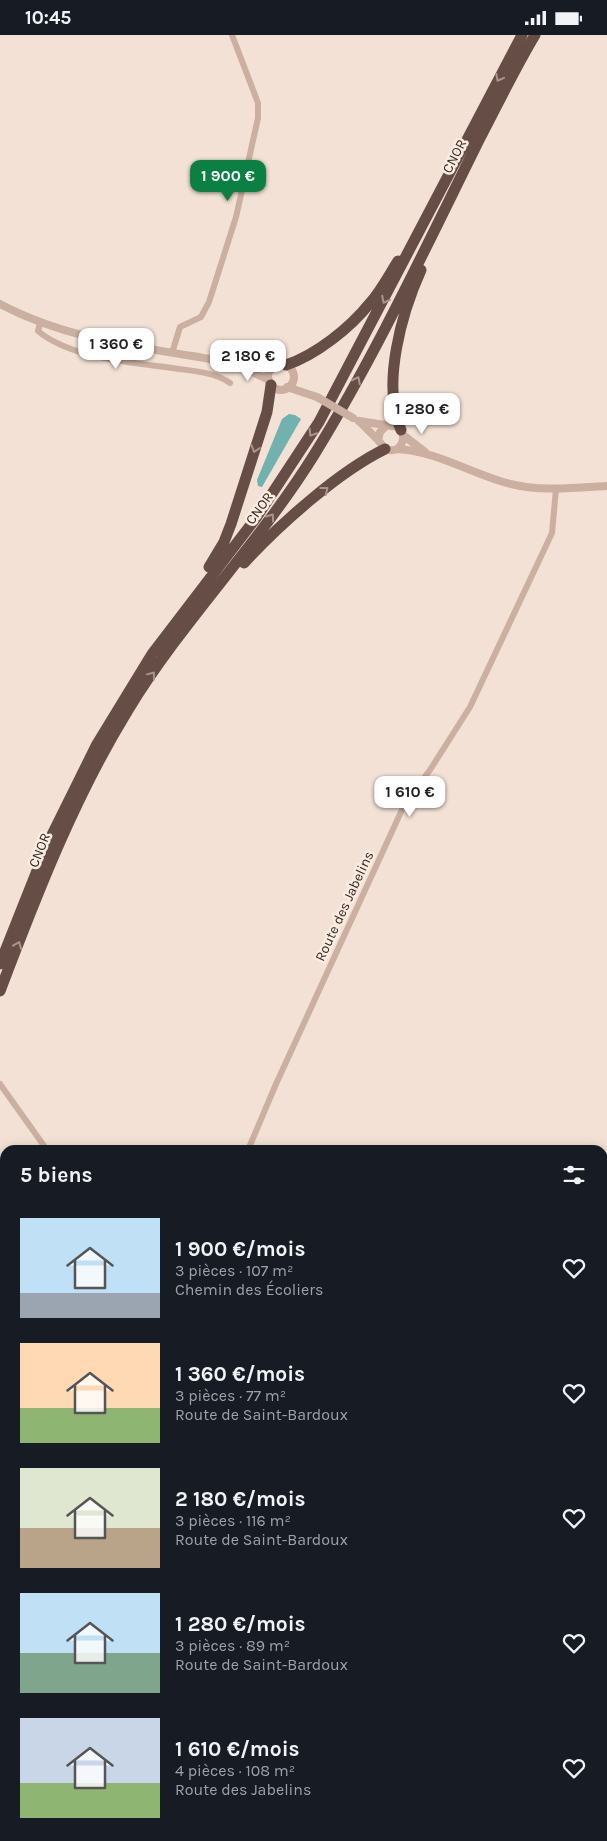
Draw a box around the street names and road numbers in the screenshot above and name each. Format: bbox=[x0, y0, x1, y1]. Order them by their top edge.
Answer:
street label: CNOR bbox=[439, 136, 470, 176]
street label: CNOR bbox=[242, 489, 277, 528]
street label: CNOR bbox=[25, 830, 54, 870]
street label: Route des Jabelins bbox=[312, 849, 377, 964]

